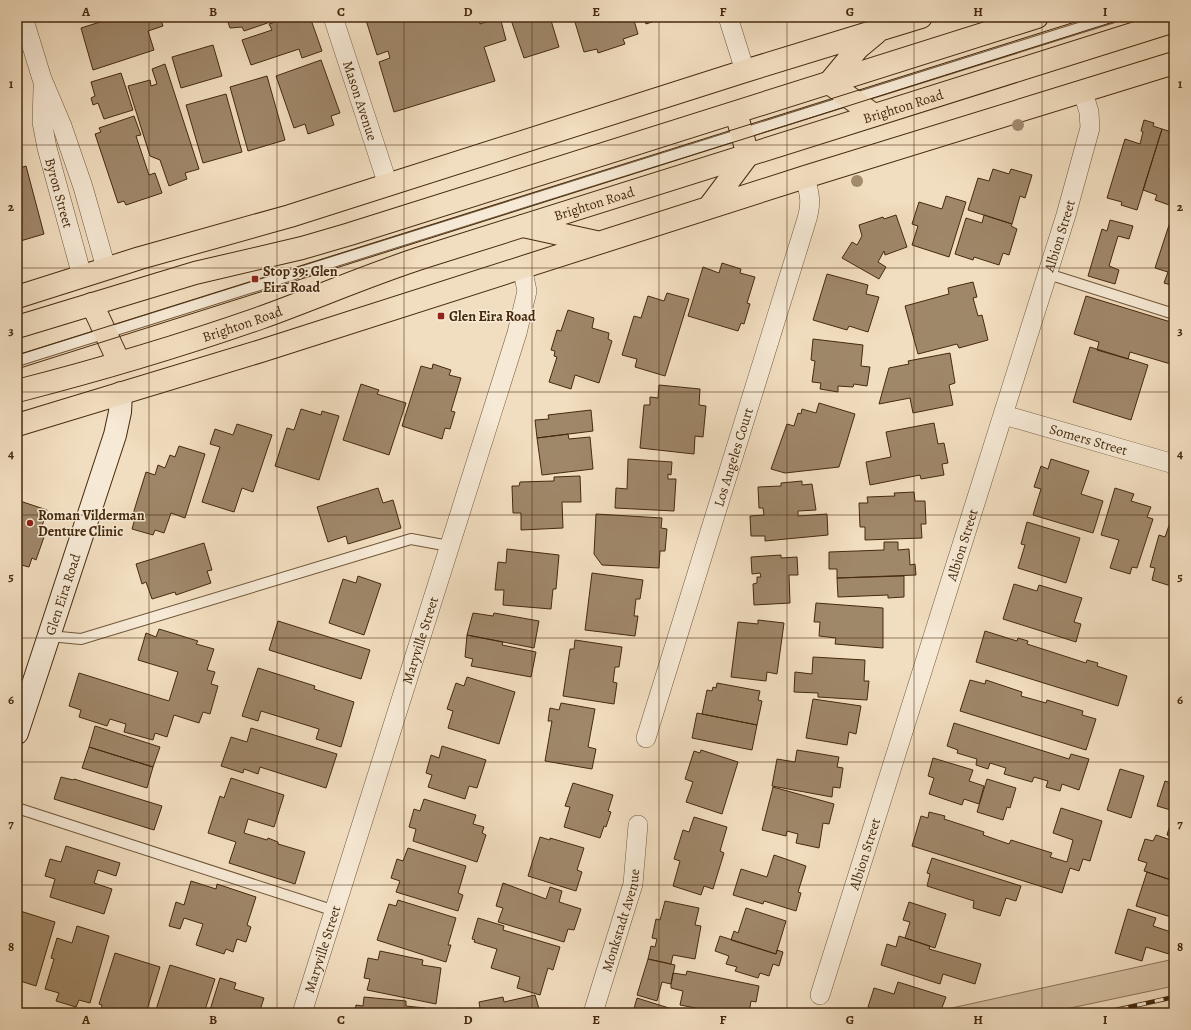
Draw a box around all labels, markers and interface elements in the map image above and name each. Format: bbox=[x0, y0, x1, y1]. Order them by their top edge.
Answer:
text: A bbox=[81, 3, 91, 20]
text: B bbox=[209, 3, 217, 20]
text: C bbox=[337, 3, 345, 20]
text: D bbox=[463, 3, 473, 20]
text: E bbox=[592, 3, 600, 20]
text: F bbox=[720, 3, 727, 20]
text: G bbox=[846, 3, 854, 20]
text: H bbox=[973, 3, 983, 20]
text: I bbox=[1103, 3, 1108, 20]
street label: Mason Avenue bbox=[338, 58, 382, 143]
text: 1 bbox=[9, 75, 14, 92]
text: 1 bbox=[1178, 75, 1183, 92]
street label: Brighton Road bbox=[861, 85, 946, 128]
street label: Byron Street bbox=[40, 156, 77, 230]
street label: Brighton Road bbox=[552, 182, 637, 226]
text: 2 bbox=[8, 198, 15, 215]
street label: Albion Street bbox=[1039, 198, 1080, 275]
text: 2 bbox=[1177, 198, 1184, 215]
place label: Stop 39: Glen Eira Road bbox=[263, 262, 338, 297]
marker: Stop 39: Glen Eira Road bbox=[250, 274, 260, 284]
street label: Brighton Road bbox=[200, 302, 285, 347]
place label: Glen Eira Road bbox=[449, 307, 536, 326]
marker: Glen Eira Road bbox=[436, 311, 446, 321]
text: 3 bbox=[8, 322, 14, 339]
text: 3 bbox=[1177, 322, 1183, 339]
street label: Los Angeles Court bbox=[709, 405, 758, 509]
street label: Somers Street bbox=[1047, 420, 1130, 460]
text: 4 bbox=[8, 445, 14, 462]
text: 4 bbox=[1177, 445, 1183, 462]
place label: Roman Vilderman Denture Clinic bbox=[38, 506, 145, 541]
street label: Albion Street bbox=[942, 506, 983, 584]
marker: Roman Vilderman Denture Clinic bbox=[25, 518, 35, 528]
street label: Glen Eira Road bbox=[41, 551, 86, 638]
text: 5 bbox=[8, 568, 14, 585]
text: 5 bbox=[1177, 568, 1183, 585]
street label: Maryville Street bbox=[398, 594, 443, 686]
text: 6 bbox=[8, 691, 14, 708]
text: 6 bbox=[1177, 691, 1183, 708]
text: 7 bbox=[8, 815, 14, 832]
street label: Albion Street bbox=[844, 815, 885, 893]
text: 7 bbox=[1177, 815, 1183, 832]
street label: Monkstadt Avenue bbox=[597, 868, 644, 974]
street label: Maryville Street bbox=[300, 903, 346, 995]
text: 8 bbox=[8, 938, 14, 955]
text: 8 bbox=[1177, 938, 1183, 955]
text: A bbox=[81, 1011, 91, 1028]
text: B bbox=[209, 1011, 217, 1028]
text: C bbox=[337, 1011, 345, 1028]
text: D bbox=[463, 1011, 473, 1028]
text: E bbox=[592, 1011, 600, 1028]
text: F bbox=[720, 1011, 727, 1028]
text: G bbox=[846, 1011, 854, 1028]
text: H bbox=[973, 1011, 983, 1028]
text: I bbox=[1103, 1011, 1108, 1028]

